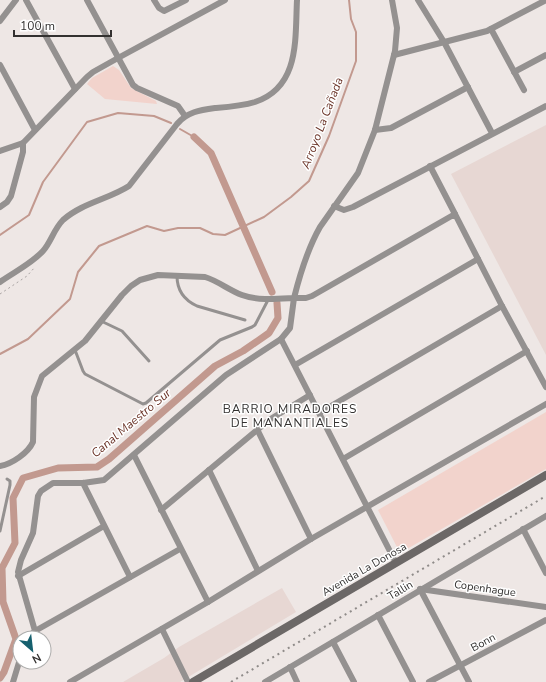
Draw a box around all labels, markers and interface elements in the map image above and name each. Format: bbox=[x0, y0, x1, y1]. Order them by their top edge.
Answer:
scale bar bbox=[14, 12, 111, 38]
text: 100 m bbox=[20, 18, 55, 34]
water label: Arroyo La Cañada bbox=[297, 75, 347, 172]
water label: Canal Maestro Sur bbox=[88, 384, 175, 461]
district label: BARRIO MIRADORES DE MANANTIALES bbox=[223, 401, 357, 431]
street label: Avenida La Donosa bbox=[319, 539, 409, 600]
street label: Tallin bbox=[385, 577, 416, 604]
street label: Copenhague bbox=[453, 577, 517, 600]
north arrow bbox=[12, 630, 52, 670]
street label: Bonn bbox=[468, 630, 498, 655]
text: N bbox=[29, 650, 44, 667]

